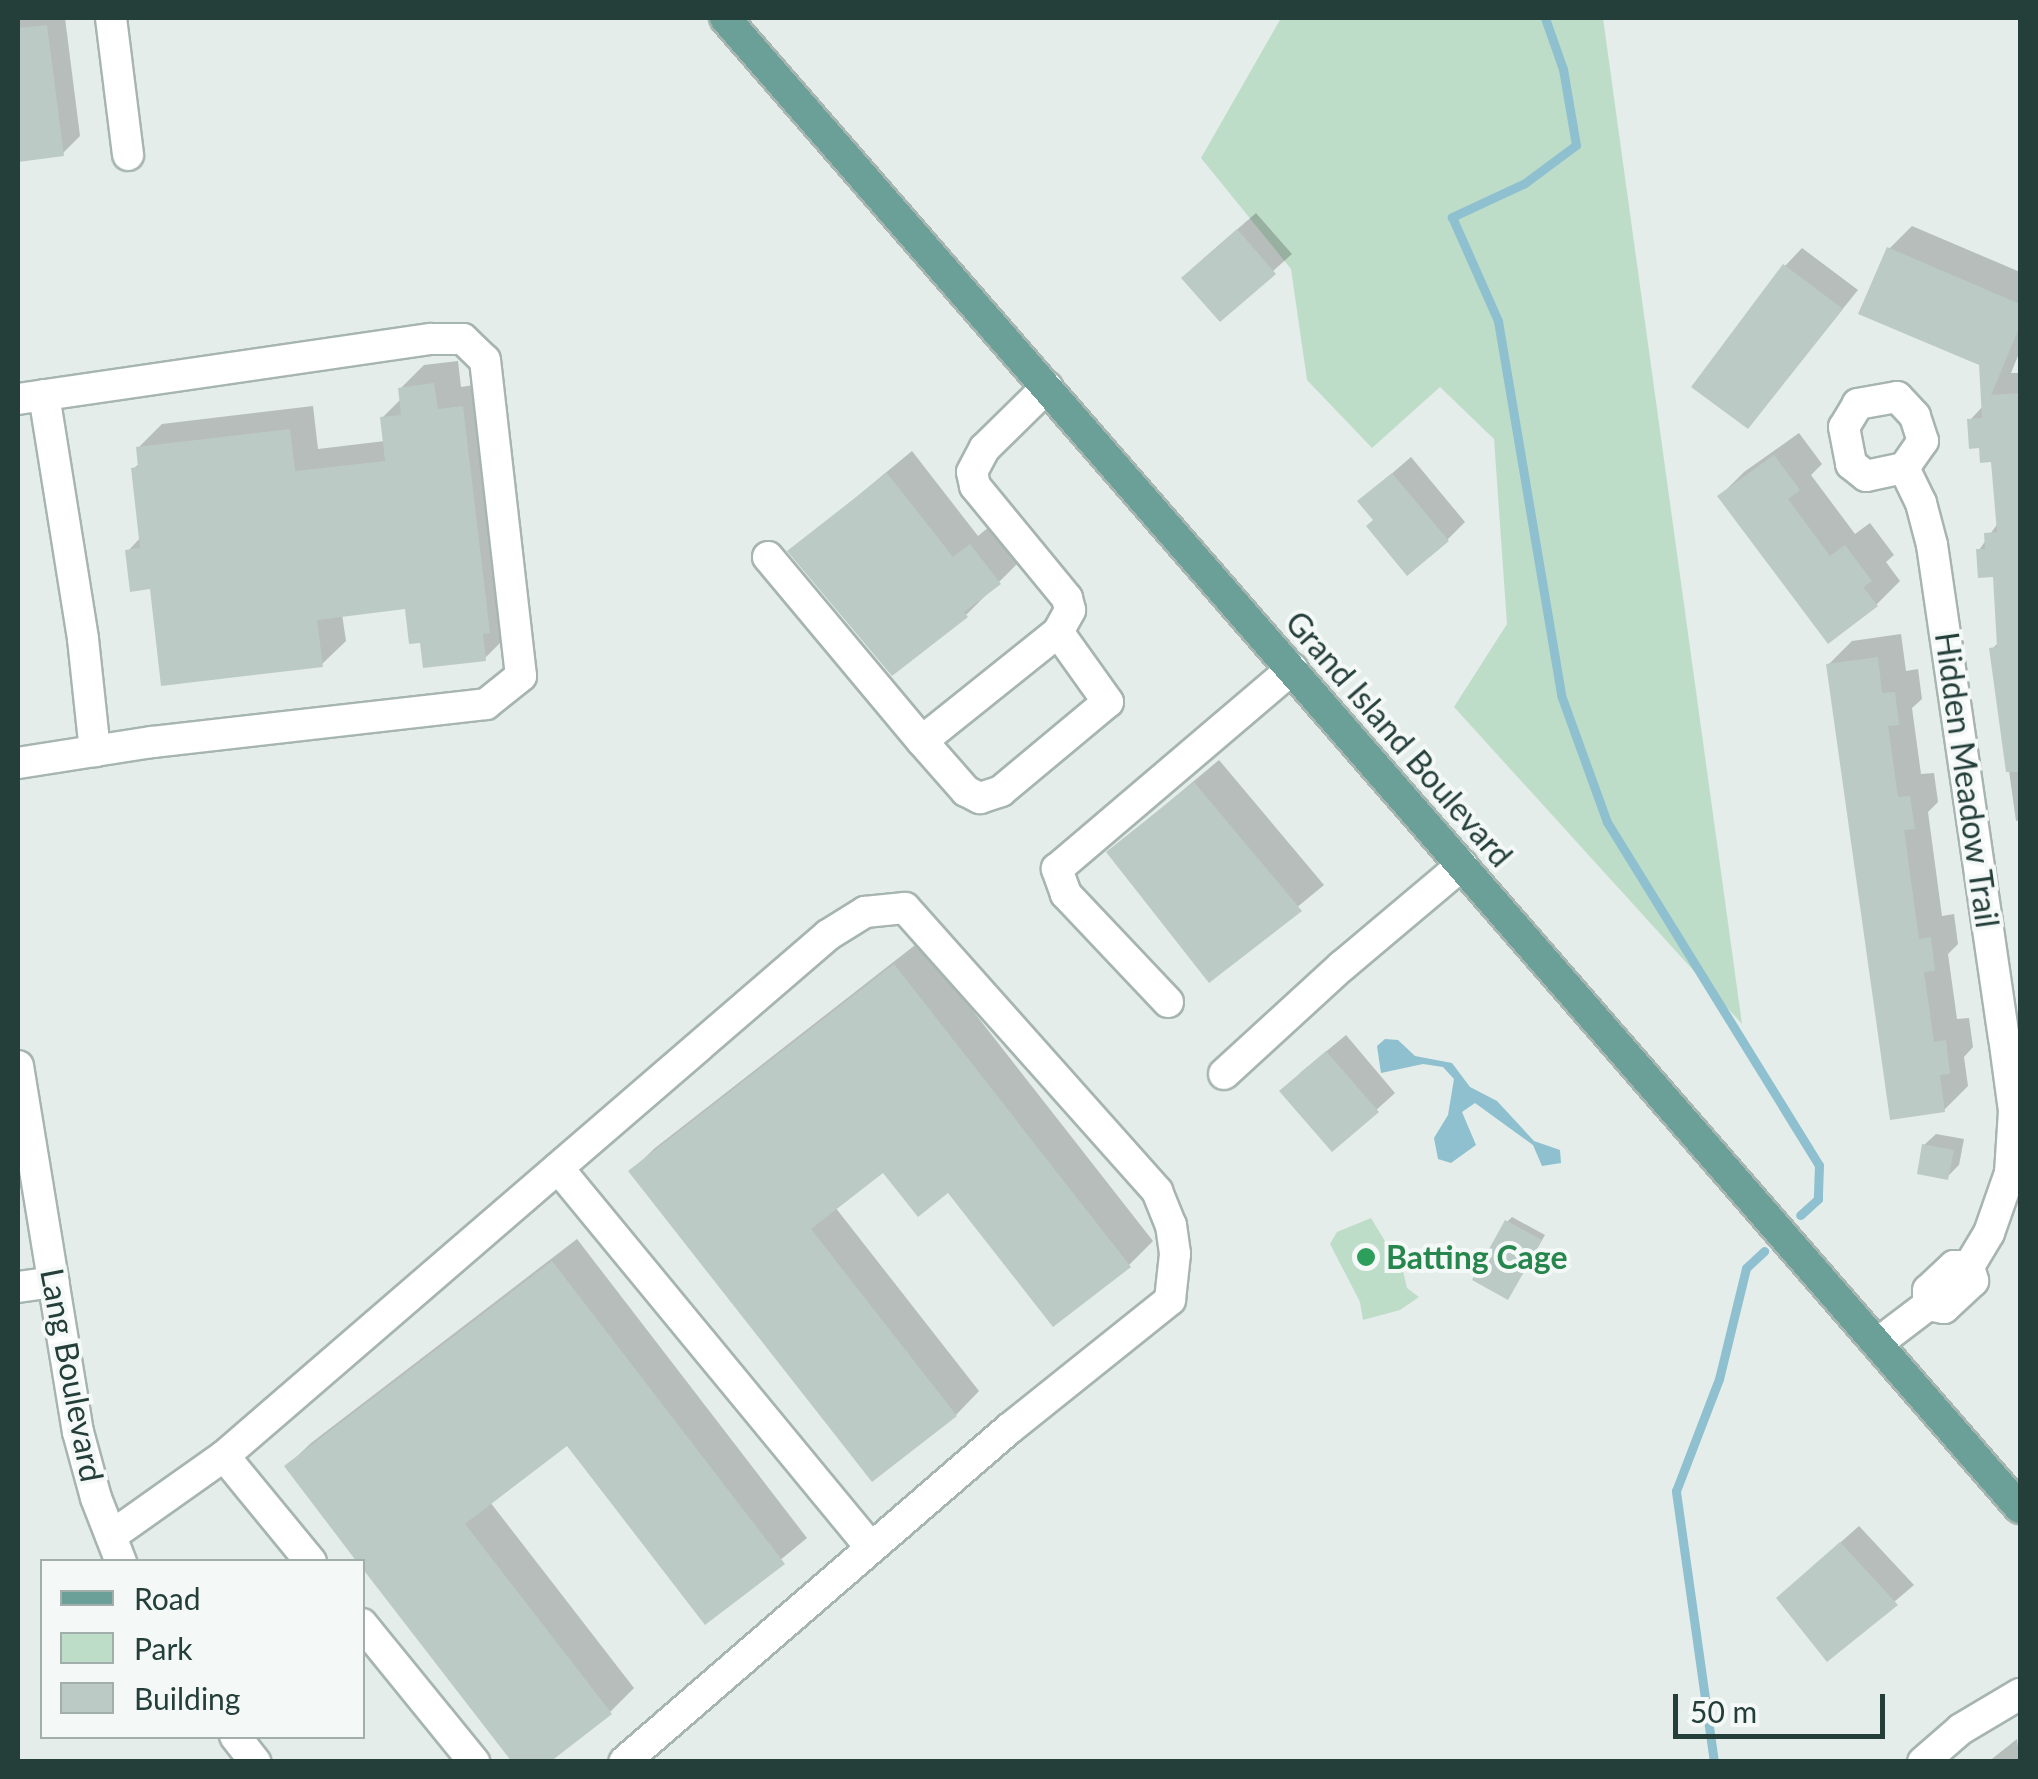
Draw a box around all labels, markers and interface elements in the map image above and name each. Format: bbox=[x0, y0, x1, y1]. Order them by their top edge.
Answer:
street label: Grand Island Boulevard bbox=[1278, 604, 1520, 874]
street label: Hidden Meadow Trail bbox=[1927, 629, 2007, 931]
place label: Batting Cage bbox=[1386, 1238, 1568, 1276]
marker: Batting Cage bbox=[1355, 1246, 1377, 1268]
street label: Lang Boulevard bbox=[32, 1265, 112, 1485]
legend bbox=[40, 1559, 365, 1739]
text: Road bbox=[134, 1580, 201, 1616]
text: Park bbox=[134, 1630, 193, 1666]
scale bar bbox=[1678, 1674, 1890, 1736]
text: Building bbox=[134, 1680, 240, 1716]
text: 50 m bbox=[1690, 1693, 1757, 1729]

